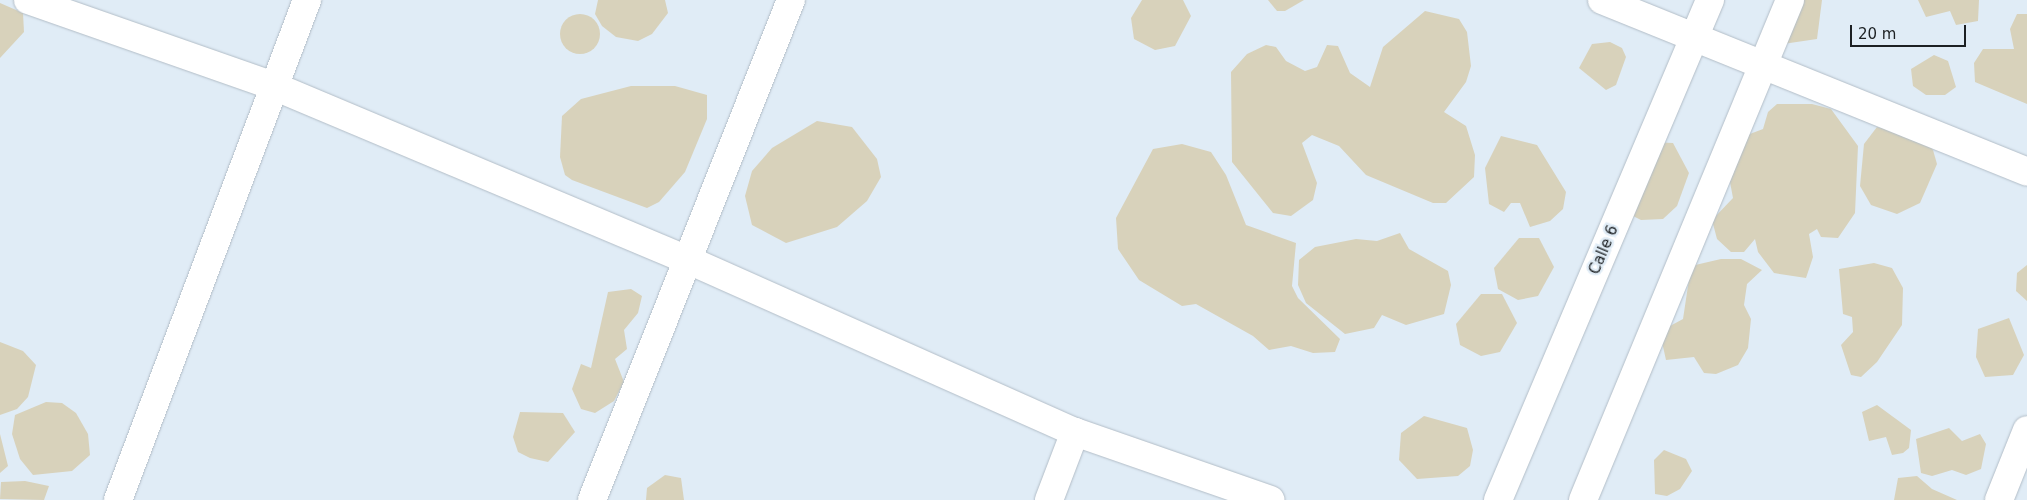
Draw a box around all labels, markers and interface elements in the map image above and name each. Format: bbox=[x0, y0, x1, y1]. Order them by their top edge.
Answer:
scale bar bbox=[1852, 15, 1968, 47]
text: 20 m bbox=[1858, 25, 1896, 43]
street label: Calle 6 bbox=[1586, 223, 1622, 277]

